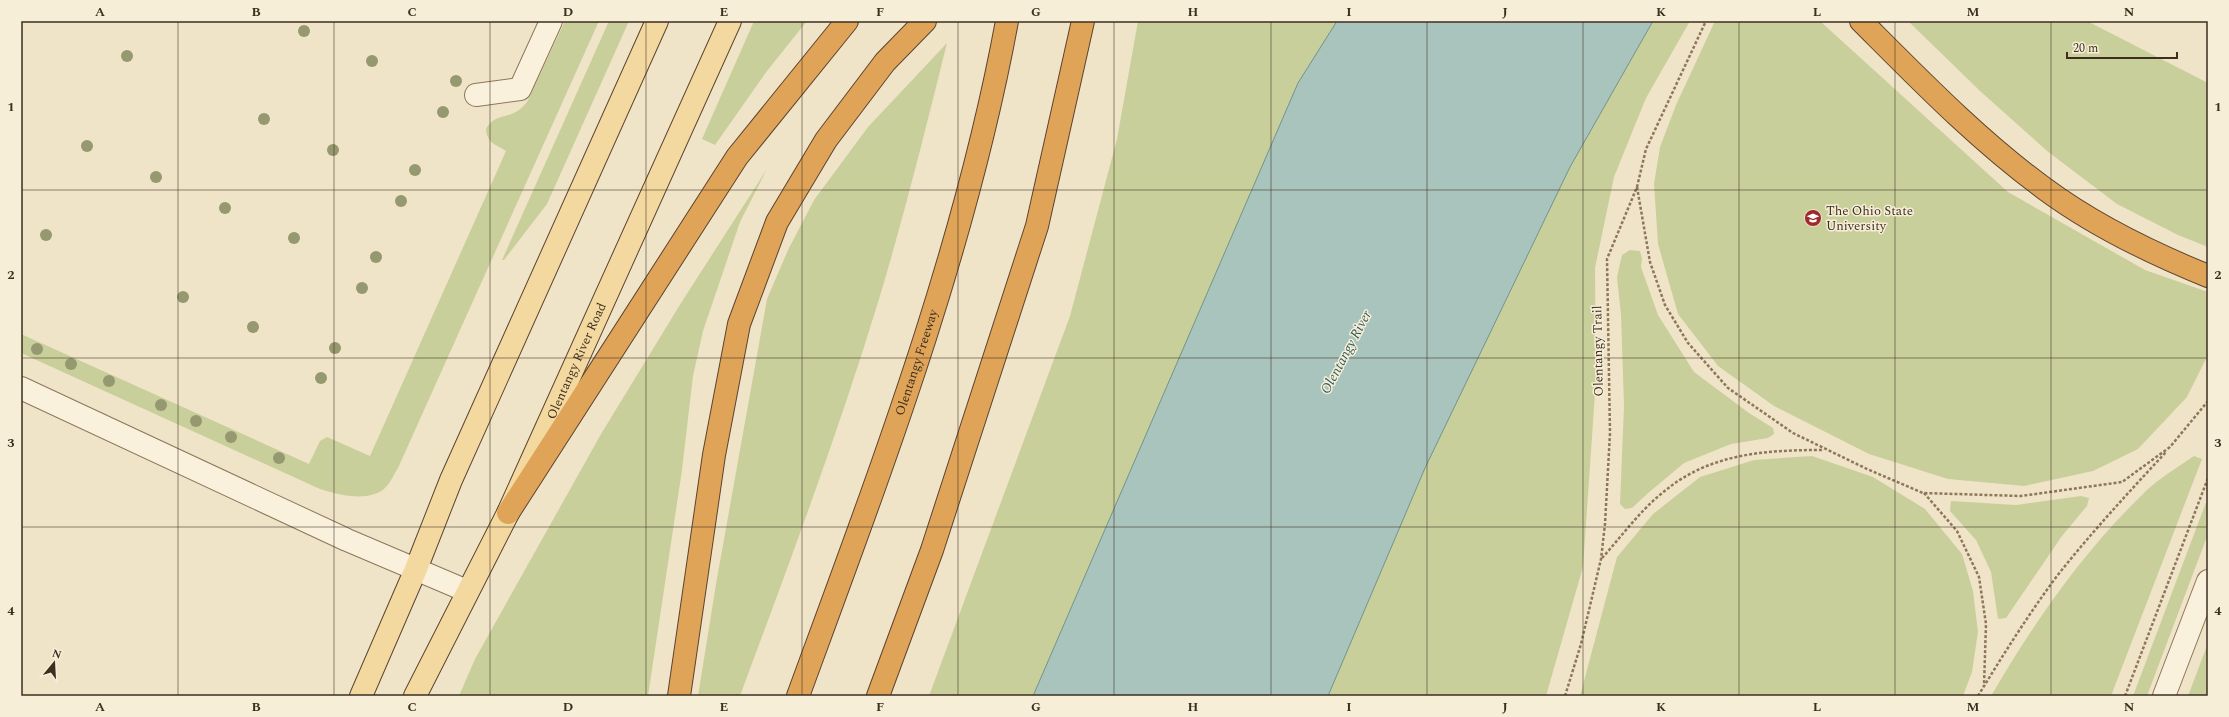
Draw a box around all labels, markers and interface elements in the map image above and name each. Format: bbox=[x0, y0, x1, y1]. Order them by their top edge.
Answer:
text: A bbox=[95, 2, 105, 22]
text: B bbox=[251, 2, 261, 22]
text: C bbox=[407, 2, 417, 22]
text: D bbox=[563, 2, 573, 22]
text: E bbox=[720, 2, 729, 22]
text: F bbox=[876, 2, 884, 22]
text: G bbox=[1031, 2, 1041, 22]
text: H bbox=[1188, 2, 1199, 22]
text: I bbox=[1346, 2, 1352, 22]
text: J bbox=[1502, 2, 1508, 22]
text: K bbox=[1656, 2, 1666, 22]
text: L bbox=[1813, 2, 1821, 22]
text: M bbox=[1967, 2, 1980, 22]
text: N bbox=[2124, 2, 2135, 22]
scale bar bbox=[2067, 34, 2177, 60]
text: 20 m bbox=[2073, 39, 2098, 58]
text: 1 bbox=[7, 97, 15, 117]
text: 1 bbox=[2214, 97, 2222, 117]
place label: The Ohio State University bbox=[1826, 201, 1913, 236]
school or university icon: The Ohio State University bbox=[1803, 208, 1823, 228]
text: 2 bbox=[7, 265, 15, 285]
text: 2 bbox=[2214, 265, 2222, 285]
street label: Olentangy River Road bbox=[541, 299, 612, 423]
street label: Olentangy Trail bbox=[1587, 305, 1609, 397]
street label: Olentangy Freeway bbox=[890, 306, 944, 418]
water label: Olentangy River bbox=[1315, 306, 1377, 398]
text: 3 bbox=[7, 433, 15, 453]
text: 3 bbox=[2214, 433, 2222, 453]
text: 4 bbox=[7, 601, 15, 621]
text: 4 bbox=[2214, 601, 2222, 621]
north arrow bbox=[34, 643, 74, 683]
text: N bbox=[50, 644, 64, 663]
text: A bbox=[95, 697, 105, 717]
text: B bbox=[251, 697, 261, 717]
text: C bbox=[407, 697, 417, 717]
text: D bbox=[563, 697, 573, 717]
text: E bbox=[720, 697, 729, 717]
text: F bbox=[876, 697, 884, 717]
text: G bbox=[1031, 697, 1041, 717]
text: H bbox=[1188, 697, 1199, 717]
text: I bbox=[1346, 697, 1352, 717]
text: J bbox=[1502, 697, 1508, 717]
text: K bbox=[1656, 697, 1666, 717]
text: L bbox=[1813, 697, 1821, 717]
text: M bbox=[1967, 697, 1980, 717]
text: N bbox=[2124, 697, 2135, 717]

